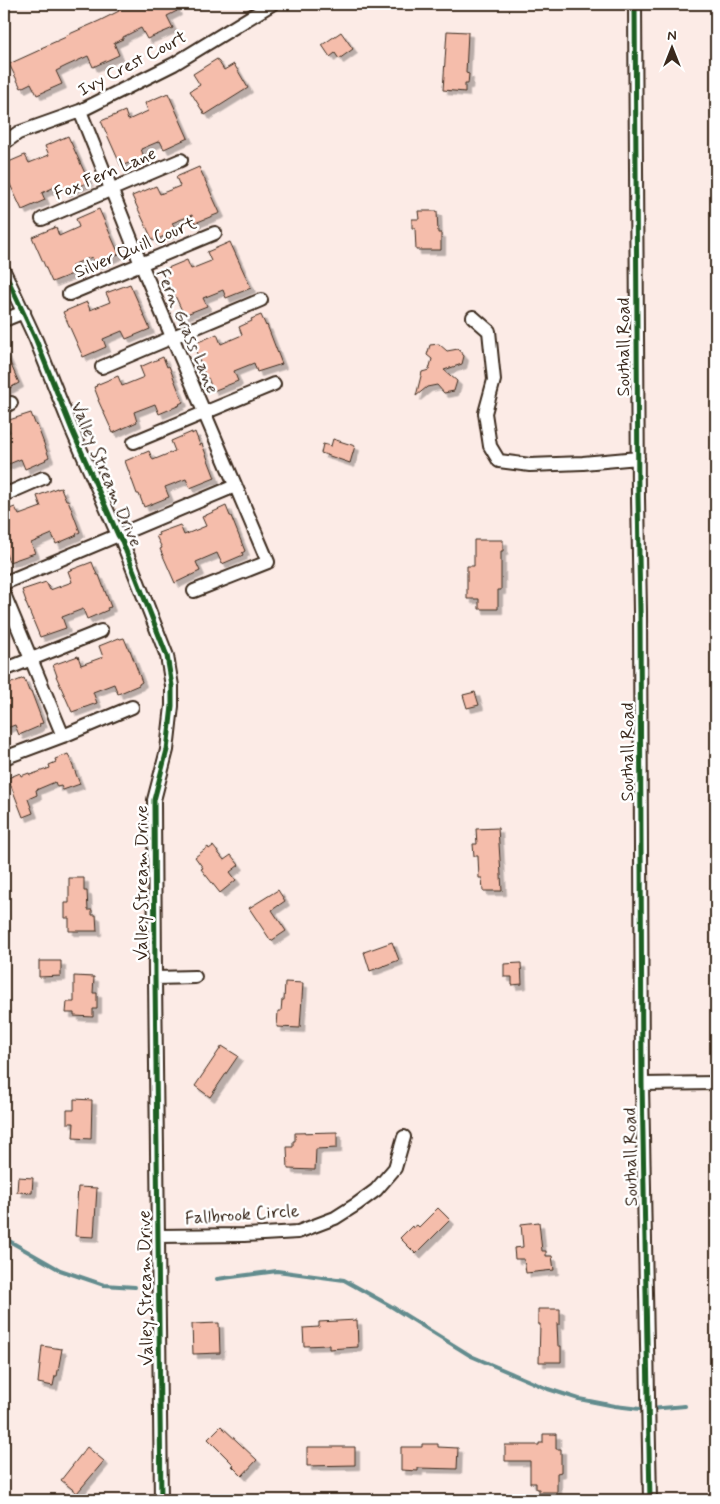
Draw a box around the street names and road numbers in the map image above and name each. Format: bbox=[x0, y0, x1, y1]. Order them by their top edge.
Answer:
street label: Ivy Crest Court bbox=[74, 25, 191, 103]
street label: Fox Fern Lane bbox=[51, 142, 160, 206]
street label: Silver Quill Court bbox=[71, 211, 201, 284]
street label: Fern Grass Lane bbox=[150, 265, 224, 398]
street label: Southall Road bbox=[612, 297, 636, 397]
street label: Valley Stream Drive bbox=[65, 398, 148, 551]
street label: Southall Road bbox=[616, 702, 640, 802]
street label: Valley Stream Drive bbox=[130, 805, 154, 961]
street label: Southall Road bbox=[618, 1107, 644, 1207]
street label: Fallbrook Circle bbox=[184, 1199, 300, 1231]
street label: Valley Stream Drive bbox=[133, 1210, 159, 1366]

